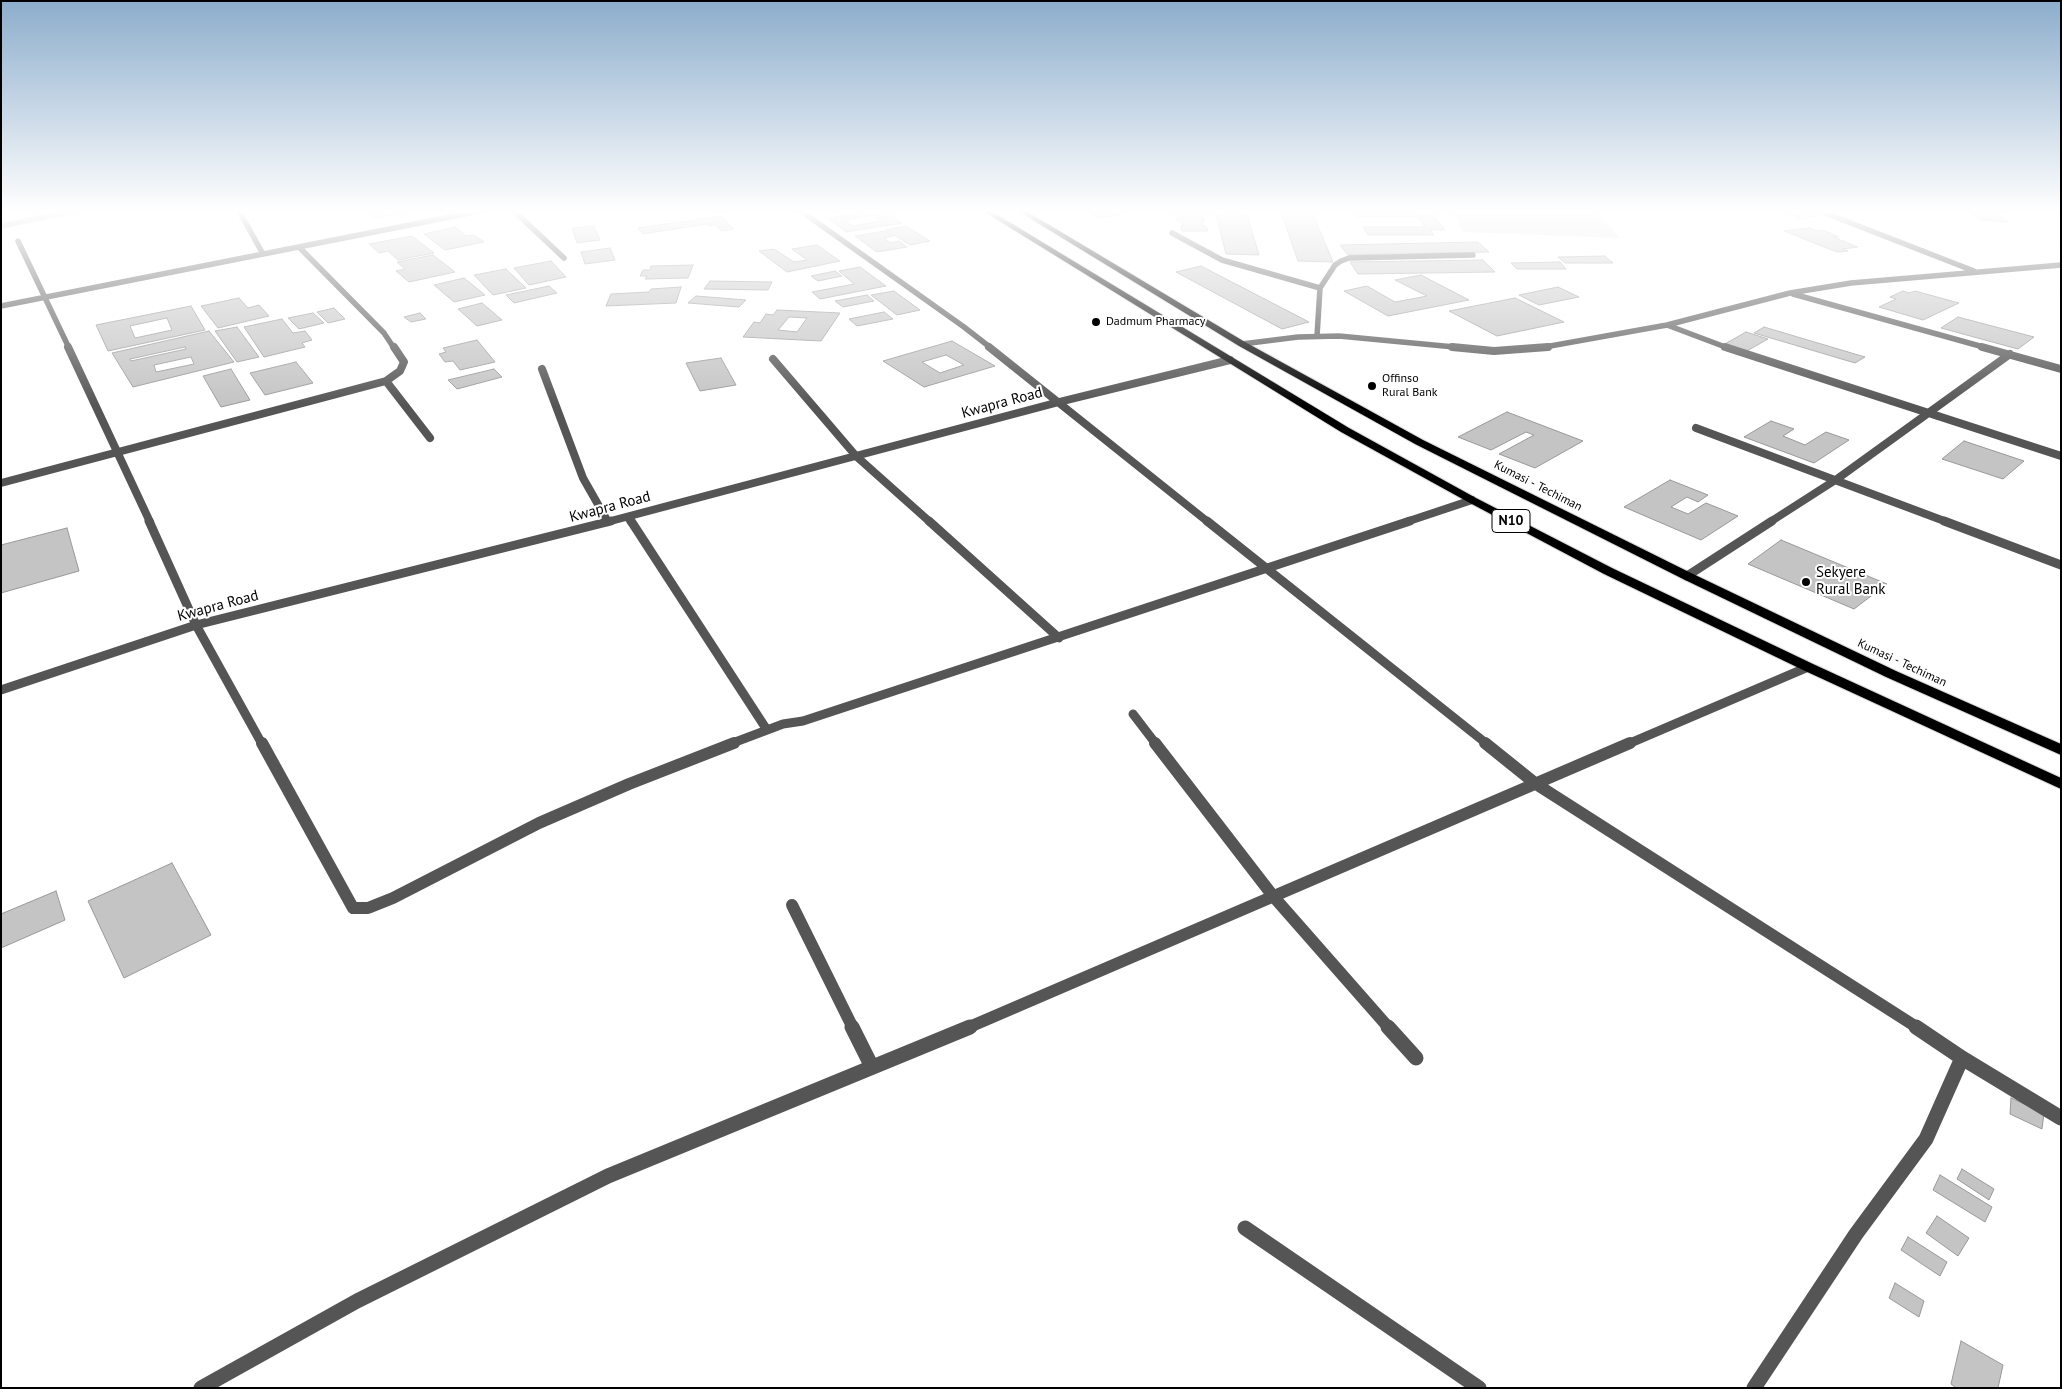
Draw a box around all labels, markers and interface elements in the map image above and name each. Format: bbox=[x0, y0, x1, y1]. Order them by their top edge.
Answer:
place label: Dadmum Pharmacy bbox=[1106, 315, 1205, 329]
marker: Dadmum Pharmacy bbox=[1090, 316, 1102, 328]
place label: Offinso Rural Bank bbox=[1382, 372, 1437, 400]
marker: Offinso Rural Bank bbox=[1366, 380, 1378, 392]
street label: Kwapra Road bbox=[959, 384, 1045, 422]
street label: Kumasi - Techiman bbox=[1492, 458, 1584, 514]
street label: Kwapra Road bbox=[567, 488, 653, 526]
road number: N10 bbox=[1492, 510, 1530, 532]
place label: Sekyere Rural Bank bbox=[1816, 564, 1885, 599]
marker: Sekyere Rural Bank bbox=[1800, 576, 1812, 588]
street label: Kwapra Road bbox=[175, 587, 261, 625]
street label: Kumasi - Techiman bbox=[1855, 636, 1949, 690]

